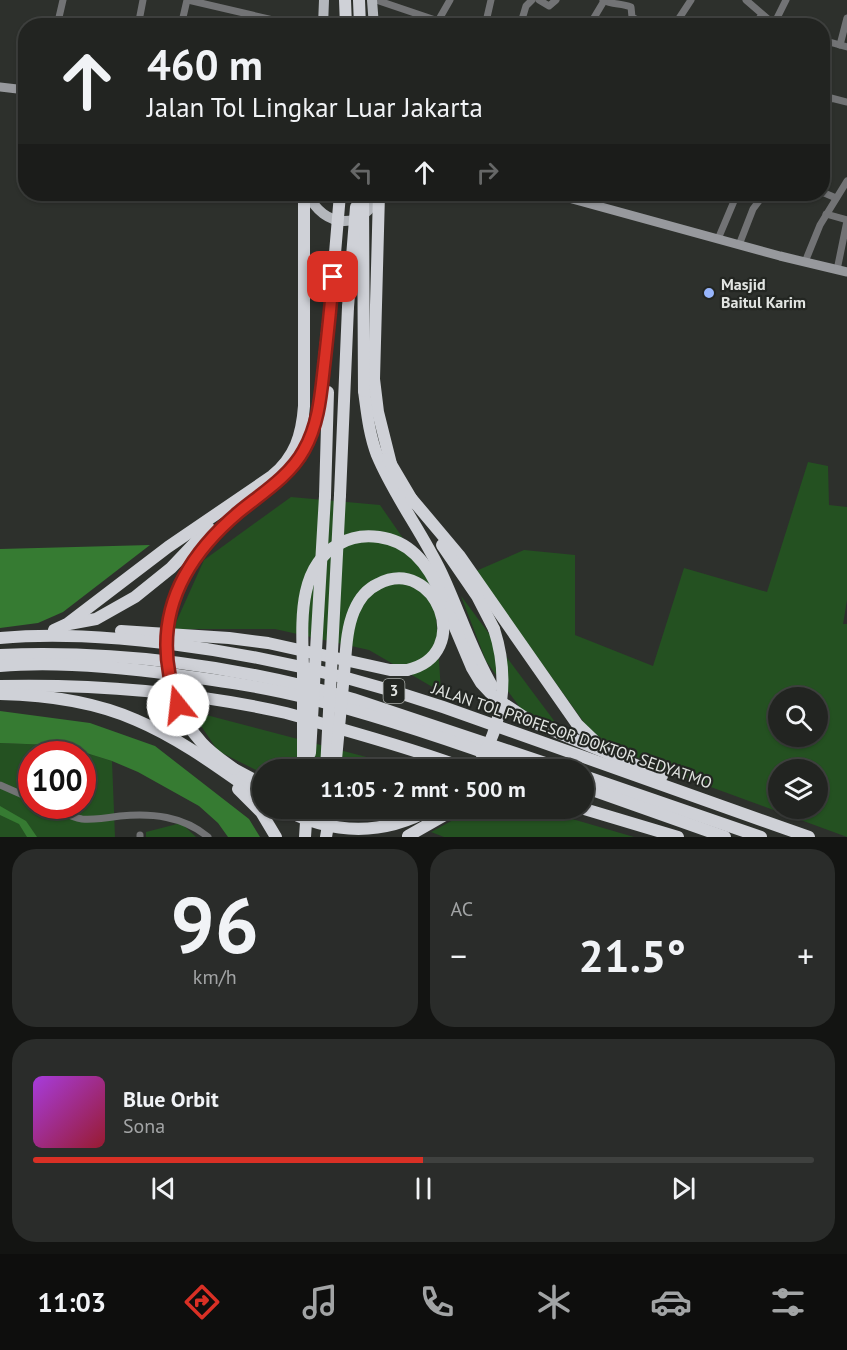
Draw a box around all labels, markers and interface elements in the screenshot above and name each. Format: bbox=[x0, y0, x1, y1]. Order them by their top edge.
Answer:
text: 460 m bbox=[147, 37, 263, 92]
icon: ahead bbox=[48, 42, 126, 120]
text: Jalan Tol Lingkar Luar Jakarta bbox=[147, 90, 483, 124]
icon: left bbox=[345, 156, 378, 189]
icon: ahead bbox=[408, 156, 441, 189]
icon: right bbox=[471, 156, 504, 189]
pin bbox=[307, 251, 358, 302]
icon: arrive bbox=[316, 260, 349, 293]
place label: Masjid Baitul Karim bbox=[721, 274, 806, 312]
marker: Masjid Baitul Karim bbox=[702, 286, 716, 300]
position arrow bbox=[146, 673, 210, 737]
street label: JALAN TOL PROFESOR DOKTOR SEDYATMO bbox=[428, 677, 715, 792]
road number: 3 bbox=[384, 679, 404, 703]
map controls bbox=[768, 687, 828, 819]
button: search bbox=[768, 687, 828, 747]
speed limit sign: 100 bbox=[18, 741, 96, 819]
button: layers bbox=[768, 759, 828, 819]
text: 11:05 · 2 mnt · 500 m bbox=[320, 775, 526, 803]
text: 96 bbox=[171, 874, 259, 975]
text: AC bbox=[451, 896, 473, 922]
text: 21.5° bbox=[579, 926, 686, 984]
text: − bbox=[451, 934, 467, 977]
text: + bbox=[797, 934, 814, 977]
text: km/h bbox=[193, 964, 237, 990]
text: Blue Orbit bbox=[123, 1085, 219, 1113]
text: Sona bbox=[123, 1113, 165, 1139]
icon: previous bbox=[147, 1172, 180, 1205]
icon: pause bbox=[407, 1172, 440, 1205]
icon: next bbox=[667, 1172, 700, 1205]
icon: directions bbox=[181, 1281, 223, 1323]
icon: music bbox=[299, 1281, 341, 1323]
icon: phone bbox=[416, 1281, 458, 1323]
icon: climate bbox=[533, 1281, 575, 1323]
icon: car bbox=[650, 1281, 692, 1323]
icon: filters bbox=[767, 1281, 809, 1323]
text: 11:03 bbox=[38, 1285, 106, 1319]

